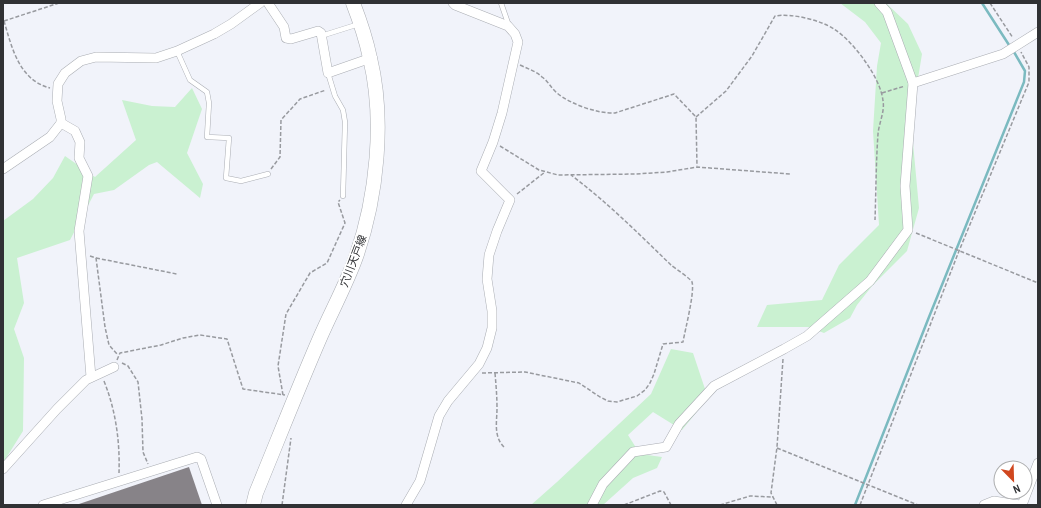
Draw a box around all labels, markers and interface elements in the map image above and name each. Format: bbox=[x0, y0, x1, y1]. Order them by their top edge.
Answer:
street label: 穴川天戸線 bbox=[337, 233, 369, 289]
north arrow bbox=[993, 460, 1033, 500]
text: N bbox=[1011, 481, 1023, 497]

